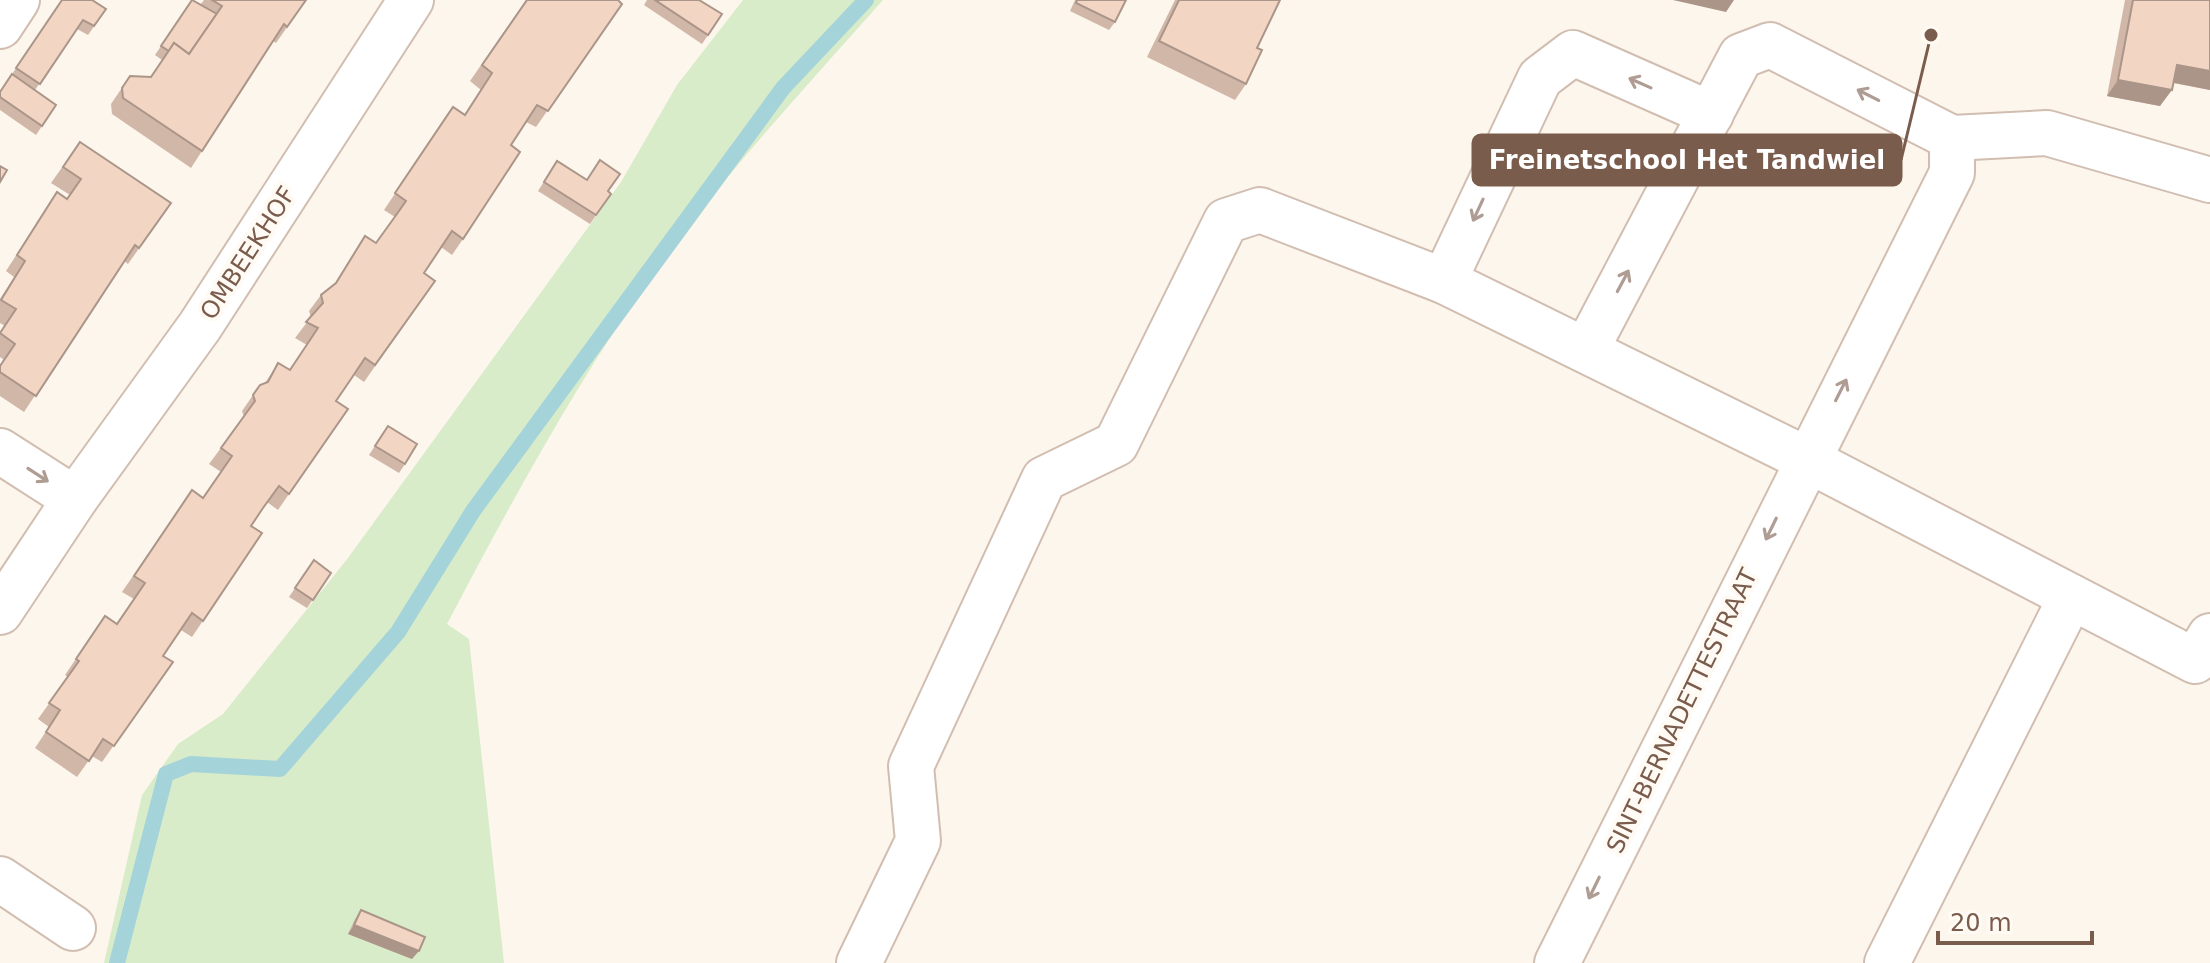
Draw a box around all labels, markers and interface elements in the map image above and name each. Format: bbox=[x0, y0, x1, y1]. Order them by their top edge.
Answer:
one-way arrow bbox=[1628, 75, 1652, 90]
one-way arrow bbox=[1856, 87, 1880, 103]
callout: Freinetschool Het Tandwiel bbox=[1473, 135, 1901, 185]
text: Freinetschool Het Tandwiel bbox=[1489, 145, 1885, 175]
street label: OMBEEKHOF bbox=[195, 181, 301, 325]
one-way arrow bbox=[1470, 198, 1485, 222]
one-way arrow bbox=[1615, 270, 1631, 294]
one-way arrow bbox=[1834, 378, 1850, 402]
one-way arrow bbox=[26, 467, 48, 483]
one-way arrow bbox=[1763, 517, 1778, 541]
street label: SINT-BERNADETTESTRAAT bbox=[1601, 564, 1763, 858]
one-way arrow bbox=[1586, 875, 1602, 899]
scale bar bbox=[1938, 895, 2092, 945]
text: 20 m bbox=[1950, 909, 2012, 937]

